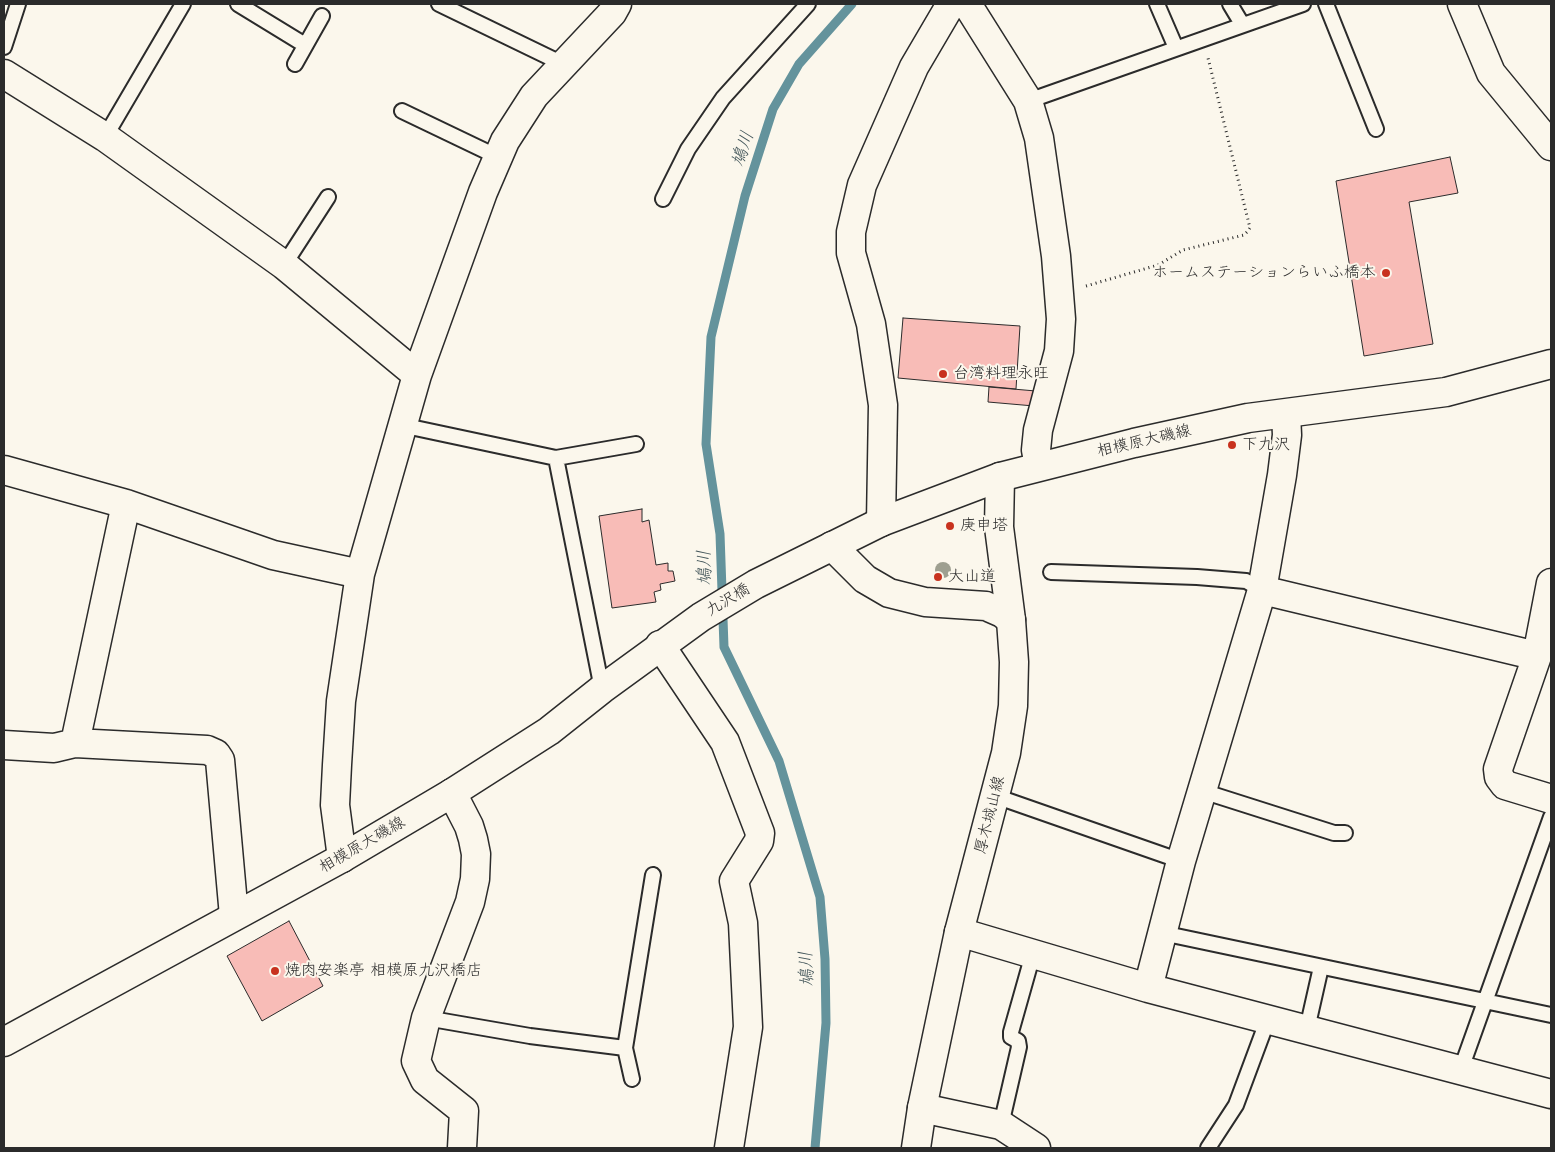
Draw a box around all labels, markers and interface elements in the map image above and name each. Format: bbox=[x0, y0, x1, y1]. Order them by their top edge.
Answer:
water label: 鳩川 bbox=[727, 129, 759, 169]
place label: ホームステーションらいふ橋本 bbox=[1152, 263, 1376, 283]
marker: ホームステーションらいふ橋本 bbox=[1380, 267, 1392, 279]
place label: 台湾料理永旺 bbox=[953, 364, 1049, 384]
marker: 台湾料理永旺 bbox=[937, 368, 949, 380]
street label: 相模原大磯線 bbox=[1095, 421, 1193, 461]
place label: 下九沢 bbox=[1242, 435, 1290, 455]
marker: 下九沢 bbox=[1226, 439, 1238, 451]
place label: 庚申塔 bbox=[960, 516, 1008, 536]
marker: 庚申塔 bbox=[944, 520, 956, 532]
water label: 鳩川 bbox=[694, 550, 716, 586]
place label: 大山道 bbox=[948, 567, 996, 587]
marker: 大山道 bbox=[932, 571, 944, 583]
street label: 九沢橋 bbox=[702, 579, 754, 621]
street label: 厚木城山線 bbox=[971, 774, 1009, 856]
street label: 相模原大磯線 bbox=[316, 813, 408, 877]
water label: 鳩川 bbox=[795, 950, 819, 988]
place label: 焼肉安楽亭 相模原九沢橋店 bbox=[285, 961, 482, 981]
marker: 焼肉安楽亭 相模原九沢橋店 bbox=[269, 965, 281, 977]

